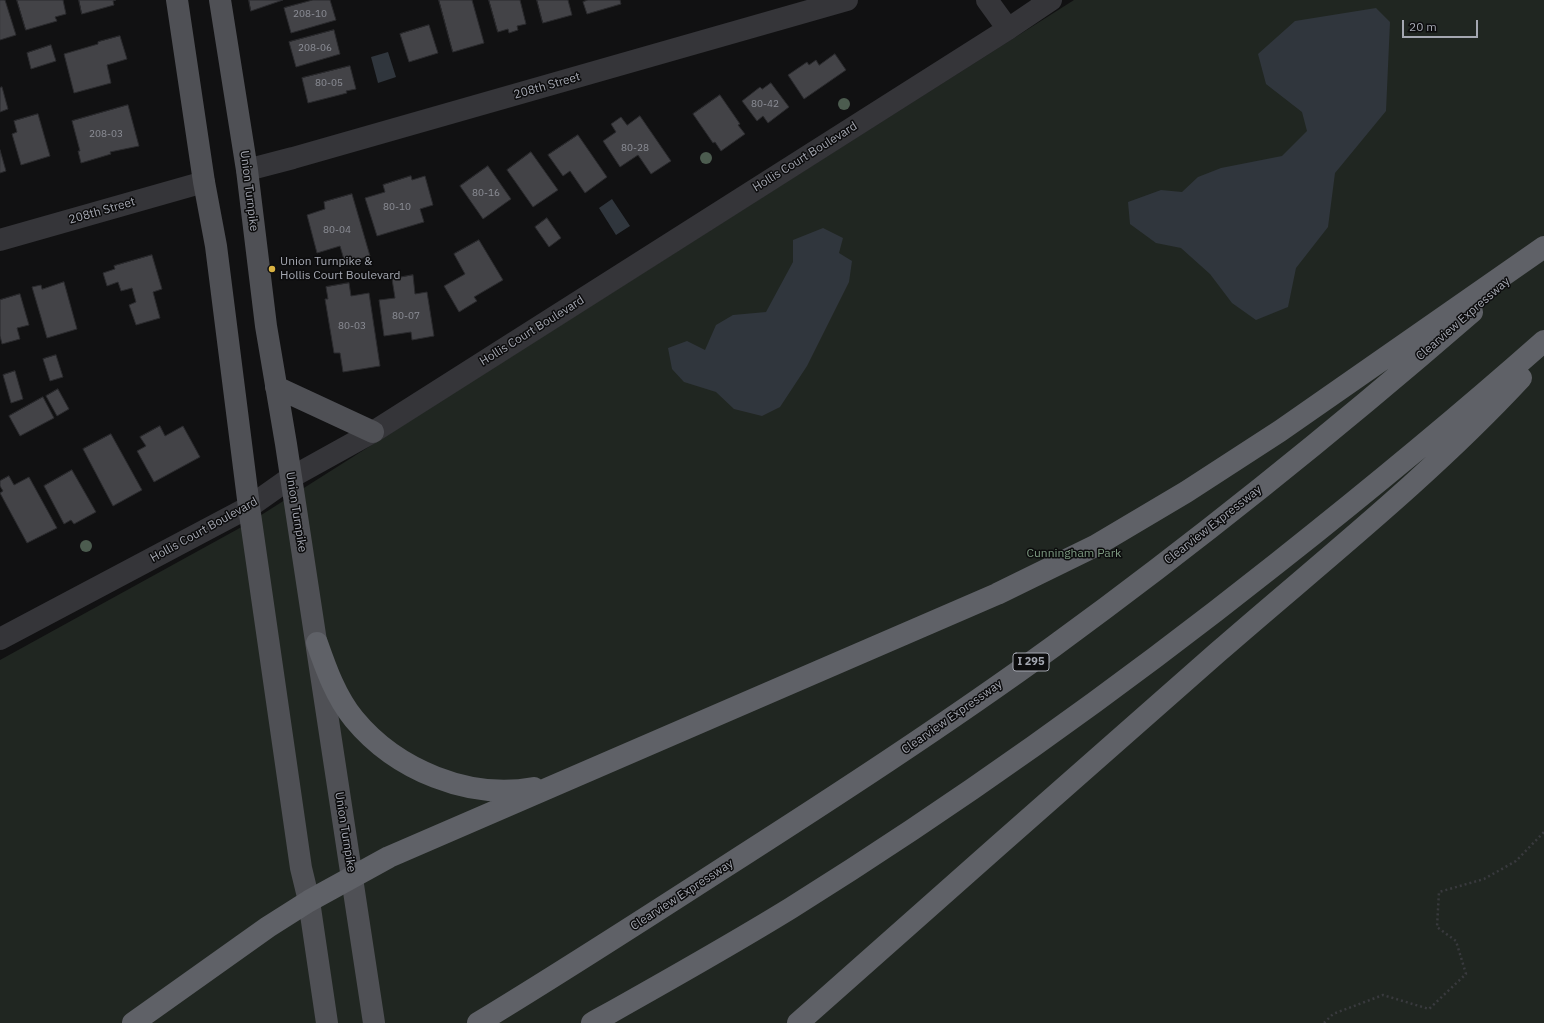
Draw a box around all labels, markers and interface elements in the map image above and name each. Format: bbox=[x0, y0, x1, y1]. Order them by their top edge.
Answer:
house number: 208-10 bbox=[293, 8, 327, 20]
scale bar bbox=[1404, 12, 1480, 38]
text: 20 m bbox=[1409, 19, 1437, 34]
house number: 208-06 bbox=[298, 42, 332, 54]
street label: 208th Street bbox=[512, 70, 582, 102]
house number: 80-05 bbox=[315, 77, 343, 89]
house number: 80-42 bbox=[751, 98, 779, 110]
street label: Hollis Court Boulevard bbox=[750, 119, 860, 195]
house number: 208-03 bbox=[89, 128, 123, 140]
house number: 80-28 bbox=[621, 142, 649, 154]
street label: Union Turnpike bbox=[237, 150, 261, 232]
house number: 80-16 bbox=[472, 187, 500, 199]
street label: 208th Street bbox=[67, 195, 137, 227]
house number: 80-10 bbox=[383, 201, 411, 213]
house number: 80-04 bbox=[323, 224, 351, 236]
place label: Union Turnpike & Hollis Court Boulevard bbox=[280, 255, 400, 283]
marker: Union Turnpike & Hollis Court Boulevard bbox=[267, 264, 277, 274]
street label: Clearview Expressway bbox=[1413, 274, 1513, 364]
street label: Hollis Court Boulevard bbox=[477, 293, 587, 369]
house number: 80-07 bbox=[392, 310, 420, 322]
house number: 80-03 bbox=[338, 320, 366, 332]
street label: Union Turnpike bbox=[283, 471, 309, 553]
street label: Clearview Expressway bbox=[1161, 482, 1265, 568]
street label: Hollis Court Boulevard bbox=[148, 495, 260, 565]
park label: Cunningham Park bbox=[1027, 547, 1121, 561]
road number: I 295 bbox=[1013, 653, 1049, 671]
street label: Clearview Expressway bbox=[899, 677, 1005, 757]
street label: Union Turnpike bbox=[332, 791, 358, 873]
street label: Clearview Expressway bbox=[628, 856, 736, 934]

